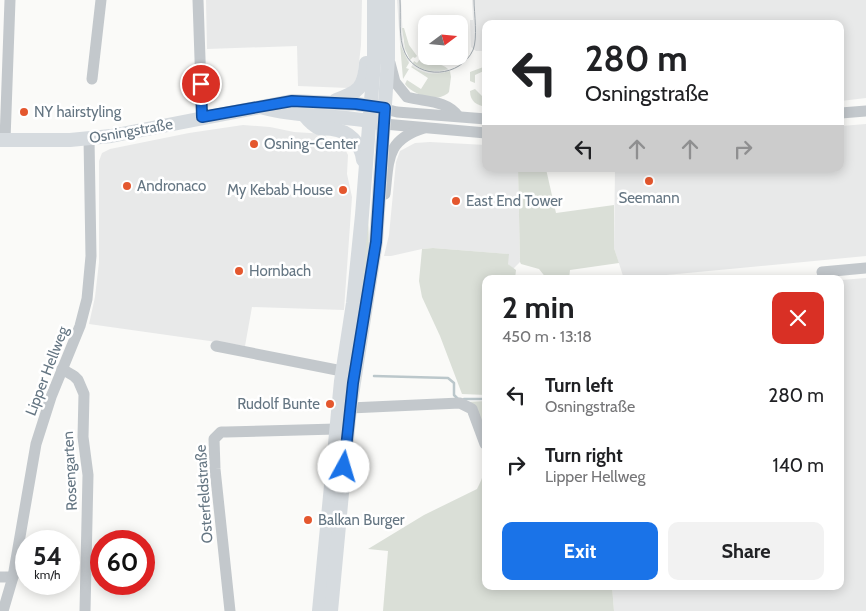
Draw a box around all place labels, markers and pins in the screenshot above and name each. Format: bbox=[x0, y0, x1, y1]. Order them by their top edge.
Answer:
pin bbox=[180, 63, 222, 105]
place label: NY hairstyling bbox=[34, 103, 122, 121]
marker: NY hairstyling bbox=[18, 106, 30, 118]
place label: Osning-Center bbox=[264, 135, 358, 153]
marker: Osning-Center bbox=[248, 138, 260, 150]
marker: Seemann bbox=[643, 175, 655, 187]
place label: Andronaco bbox=[137, 177, 206, 195]
marker: Andronaco bbox=[121, 180, 133, 192]
place label: My Kebab House bbox=[227, 181, 333, 199]
marker: My Kebab House bbox=[337, 184, 349, 196]
place label: Seemann bbox=[618, 189, 680, 207]
place label: East End Tower bbox=[466, 192, 563, 210]
marker: East End Tower bbox=[450, 195, 462, 207]
place label: Hornbach bbox=[249, 262, 311, 280]
marker: Hornbach bbox=[233, 265, 245, 277]
place label: Rudolf Bunte bbox=[237, 395, 320, 413]
marker: Rudolf Bunte bbox=[324, 398, 336, 410]
place label: Balkan Burger bbox=[318, 511, 405, 529]
marker: Balkan Burger bbox=[302, 514, 314, 526]

